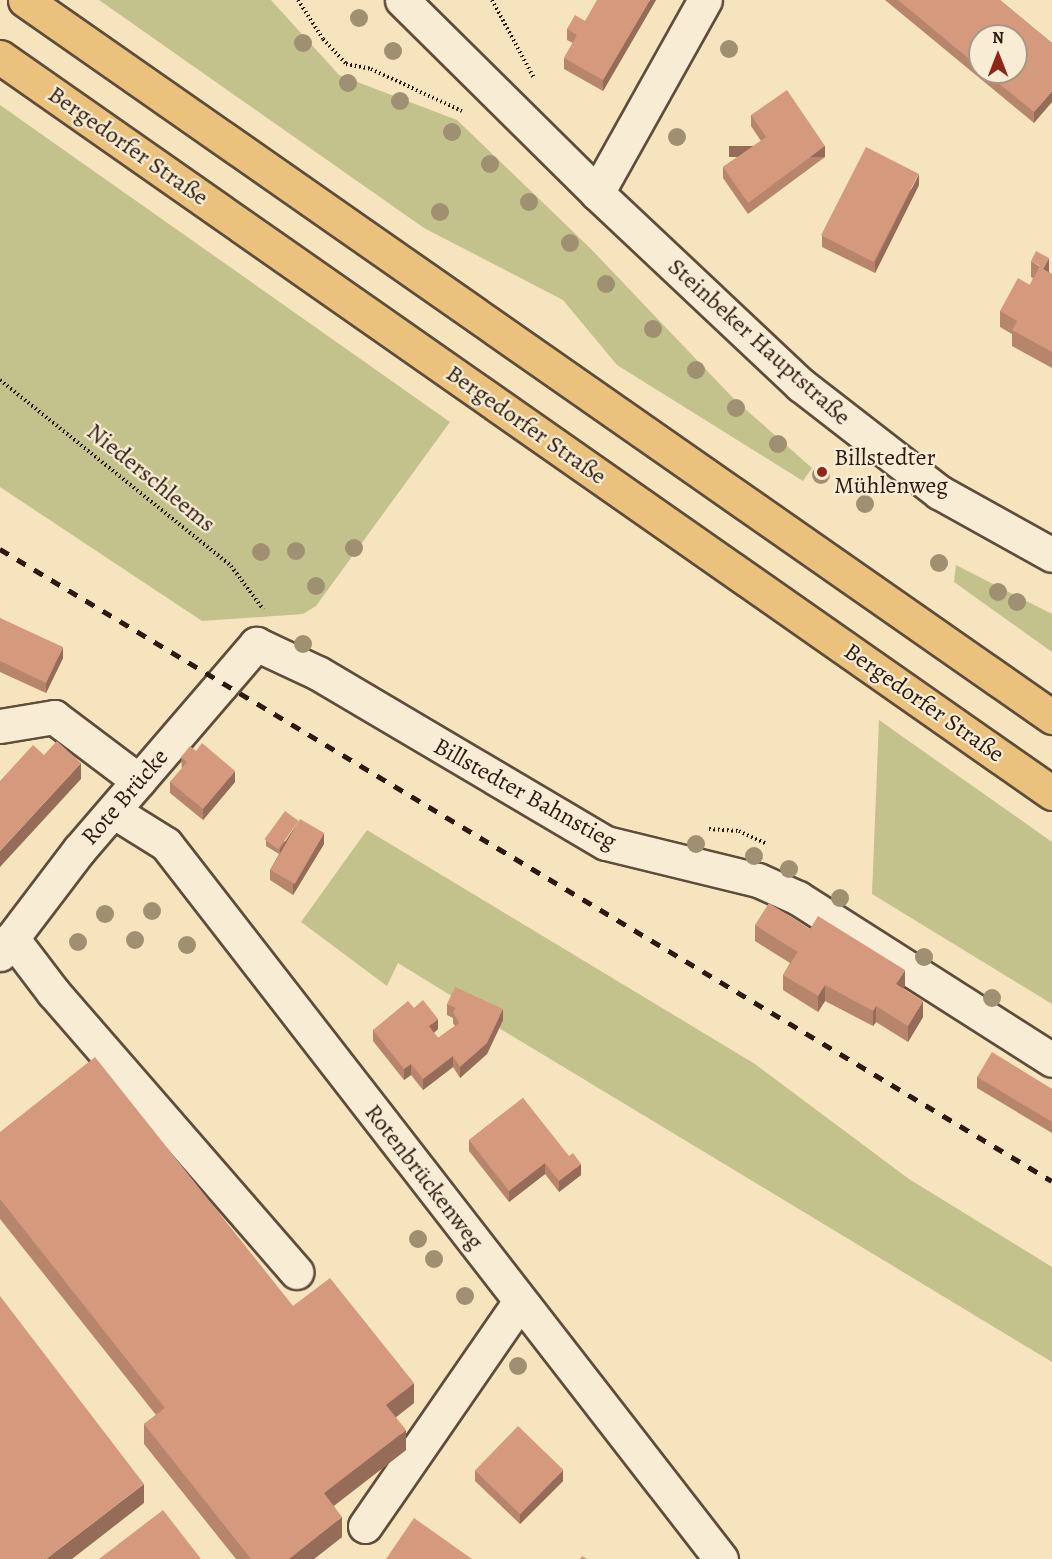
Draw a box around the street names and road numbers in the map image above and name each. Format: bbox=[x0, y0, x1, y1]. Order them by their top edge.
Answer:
street label: Bergedorfer Straße bbox=[42, 80, 214, 212]
street label: Steinbeker Hauptstraße bbox=[662, 253, 856, 431]
street label: Bergedorfer Straße bbox=[440, 359, 612, 491]
street label: Niederschleems bbox=[81, 417, 221, 539]
street label: Bergedorfer Straße bbox=[838, 637, 1010, 769]
street label: Billstedter Bahnstieg bbox=[428, 732, 622, 856]
street label: Rote Brücke bbox=[75, 743, 175, 851]
street label: Rotenbrückenweg bbox=[358, 1099, 490, 1255]

